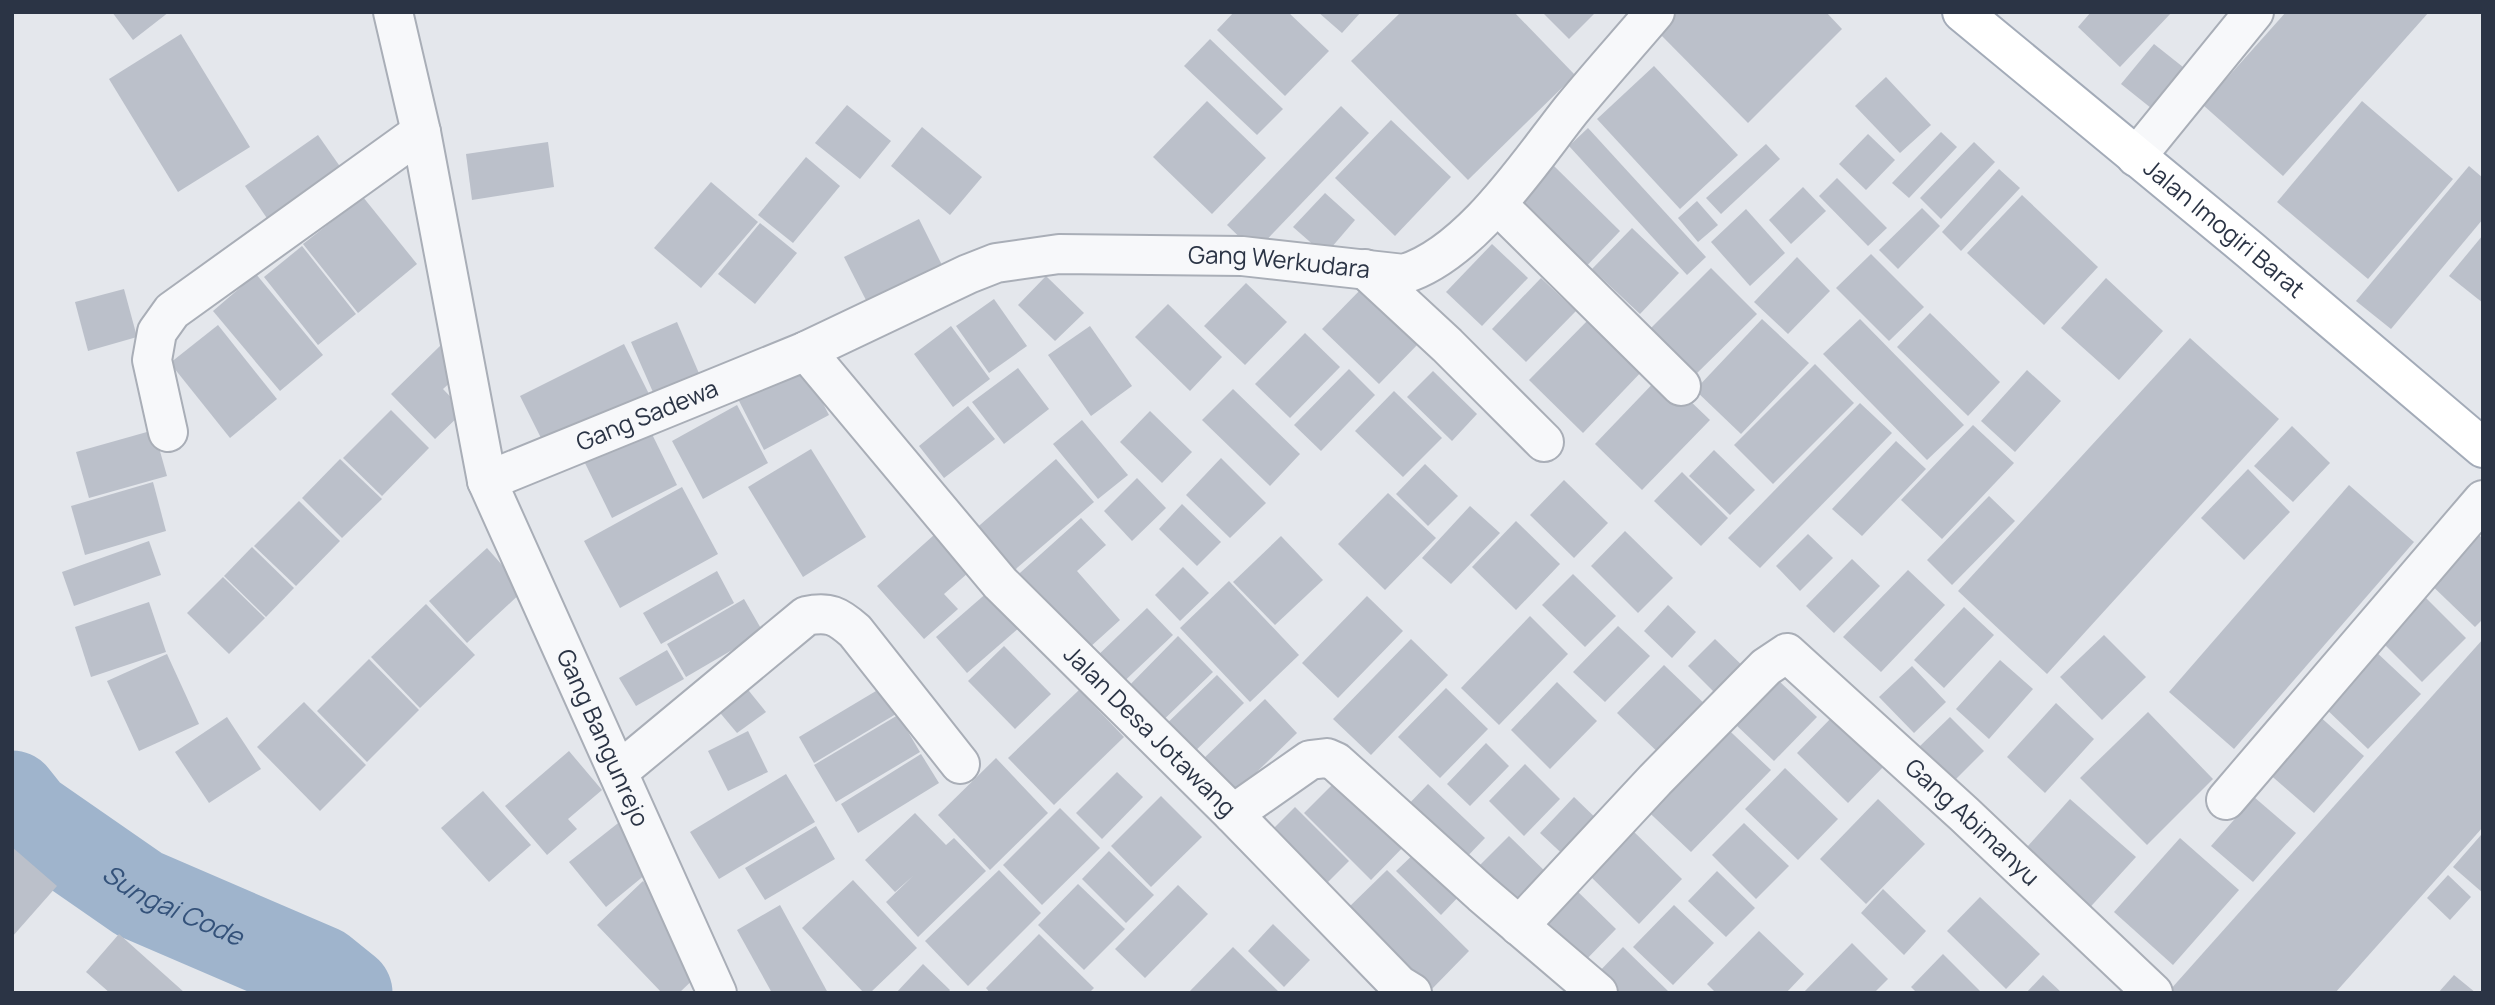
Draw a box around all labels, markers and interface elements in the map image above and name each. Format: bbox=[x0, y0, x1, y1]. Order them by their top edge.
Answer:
street label: Jalan Imogiri Barat bbox=[2137, 151, 2313, 305]
street label: Gang Werkudara bbox=[1188, 237, 1372, 285]
street label: Gang Sadewa bbox=[571, 371, 723, 458]
street label: Jalan Desa Jotawang bbox=[1057, 637, 1244, 823]
street label: Gang Bangunrejo bbox=[550, 643, 658, 831]
street label: Gang Abimanyu bbox=[1898, 750, 2048, 892]
water label: Sungai Code bbox=[96, 855, 251, 955]

